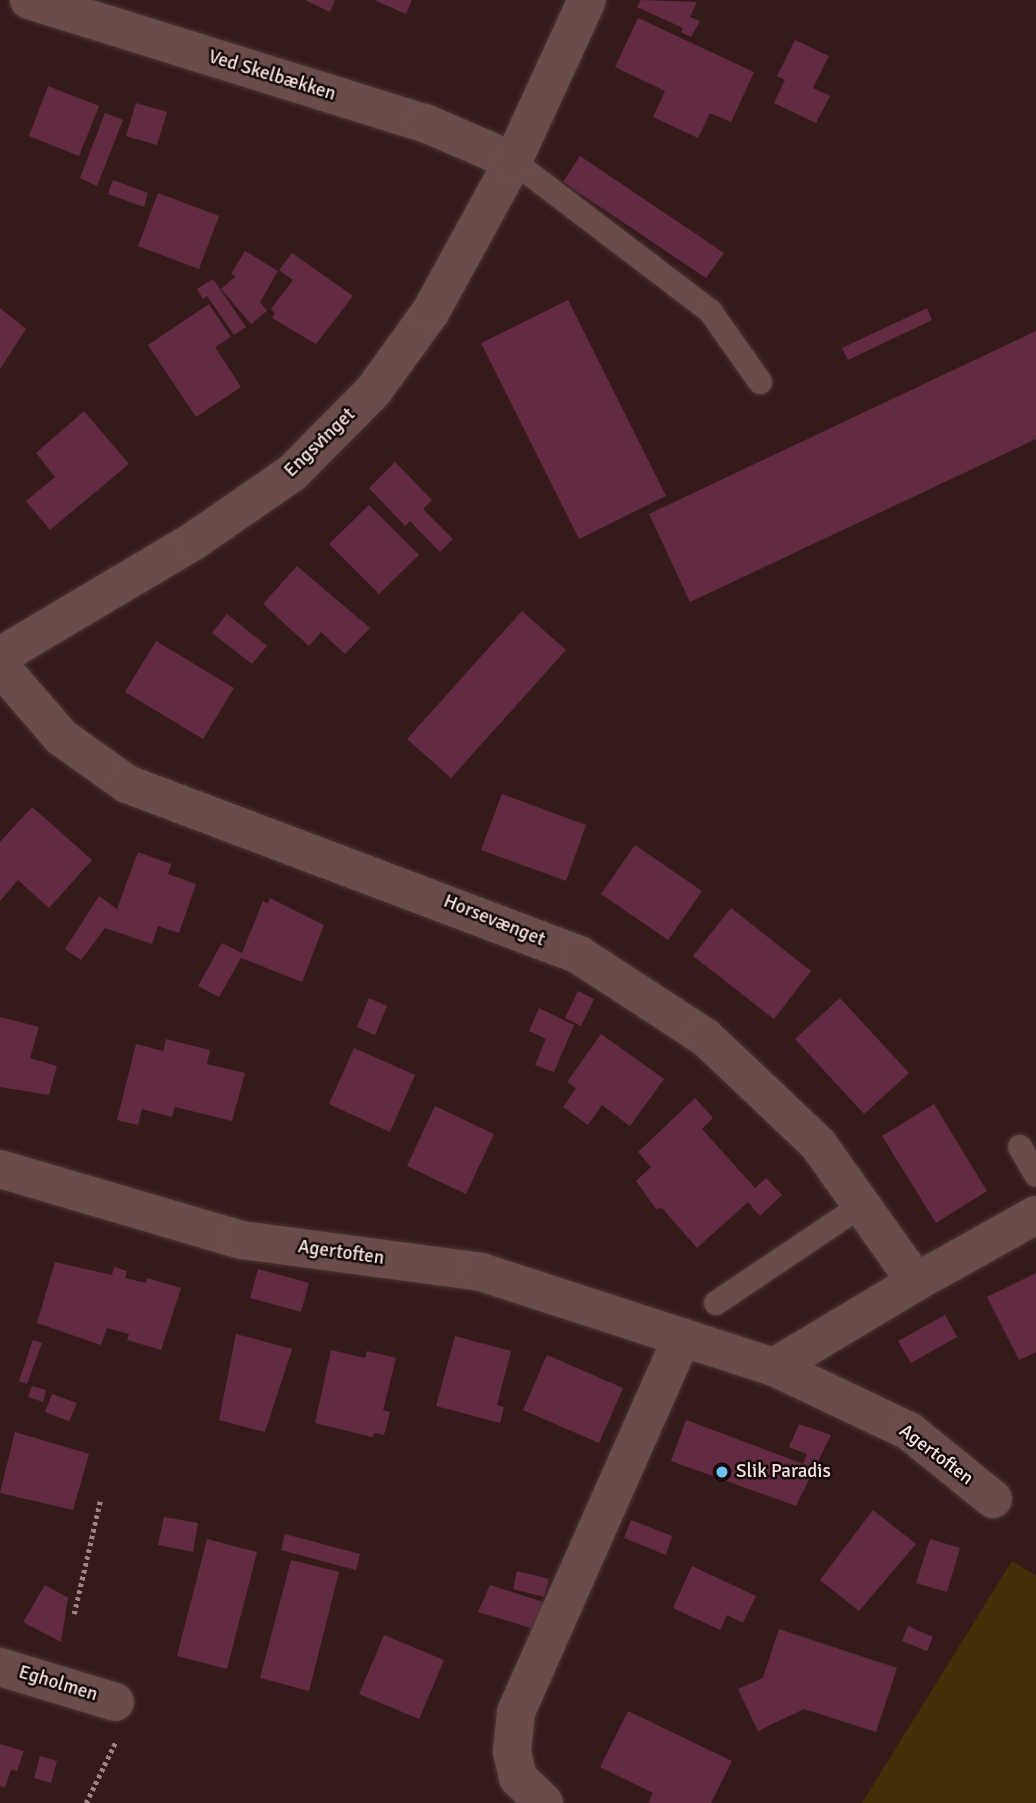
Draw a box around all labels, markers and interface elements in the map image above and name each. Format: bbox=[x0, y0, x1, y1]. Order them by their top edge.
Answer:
street label: Ved Skelbækken bbox=[206, 46, 338, 106]
street label: Engsvinget bbox=[280, 404, 360, 482]
street label: Horsevænget bbox=[440, 890, 548, 952]
street label: Agertoften bbox=[296, 1236, 386, 1270]
street label: Agertoften bbox=[895, 1420, 977, 1490]
place label: Slik Paradis bbox=[736, 1461, 831, 1483]
marker: Slik Paradis bbox=[714, 1464, 730, 1480]
street label: Egholmen bbox=[16, 1661, 100, 1707]

